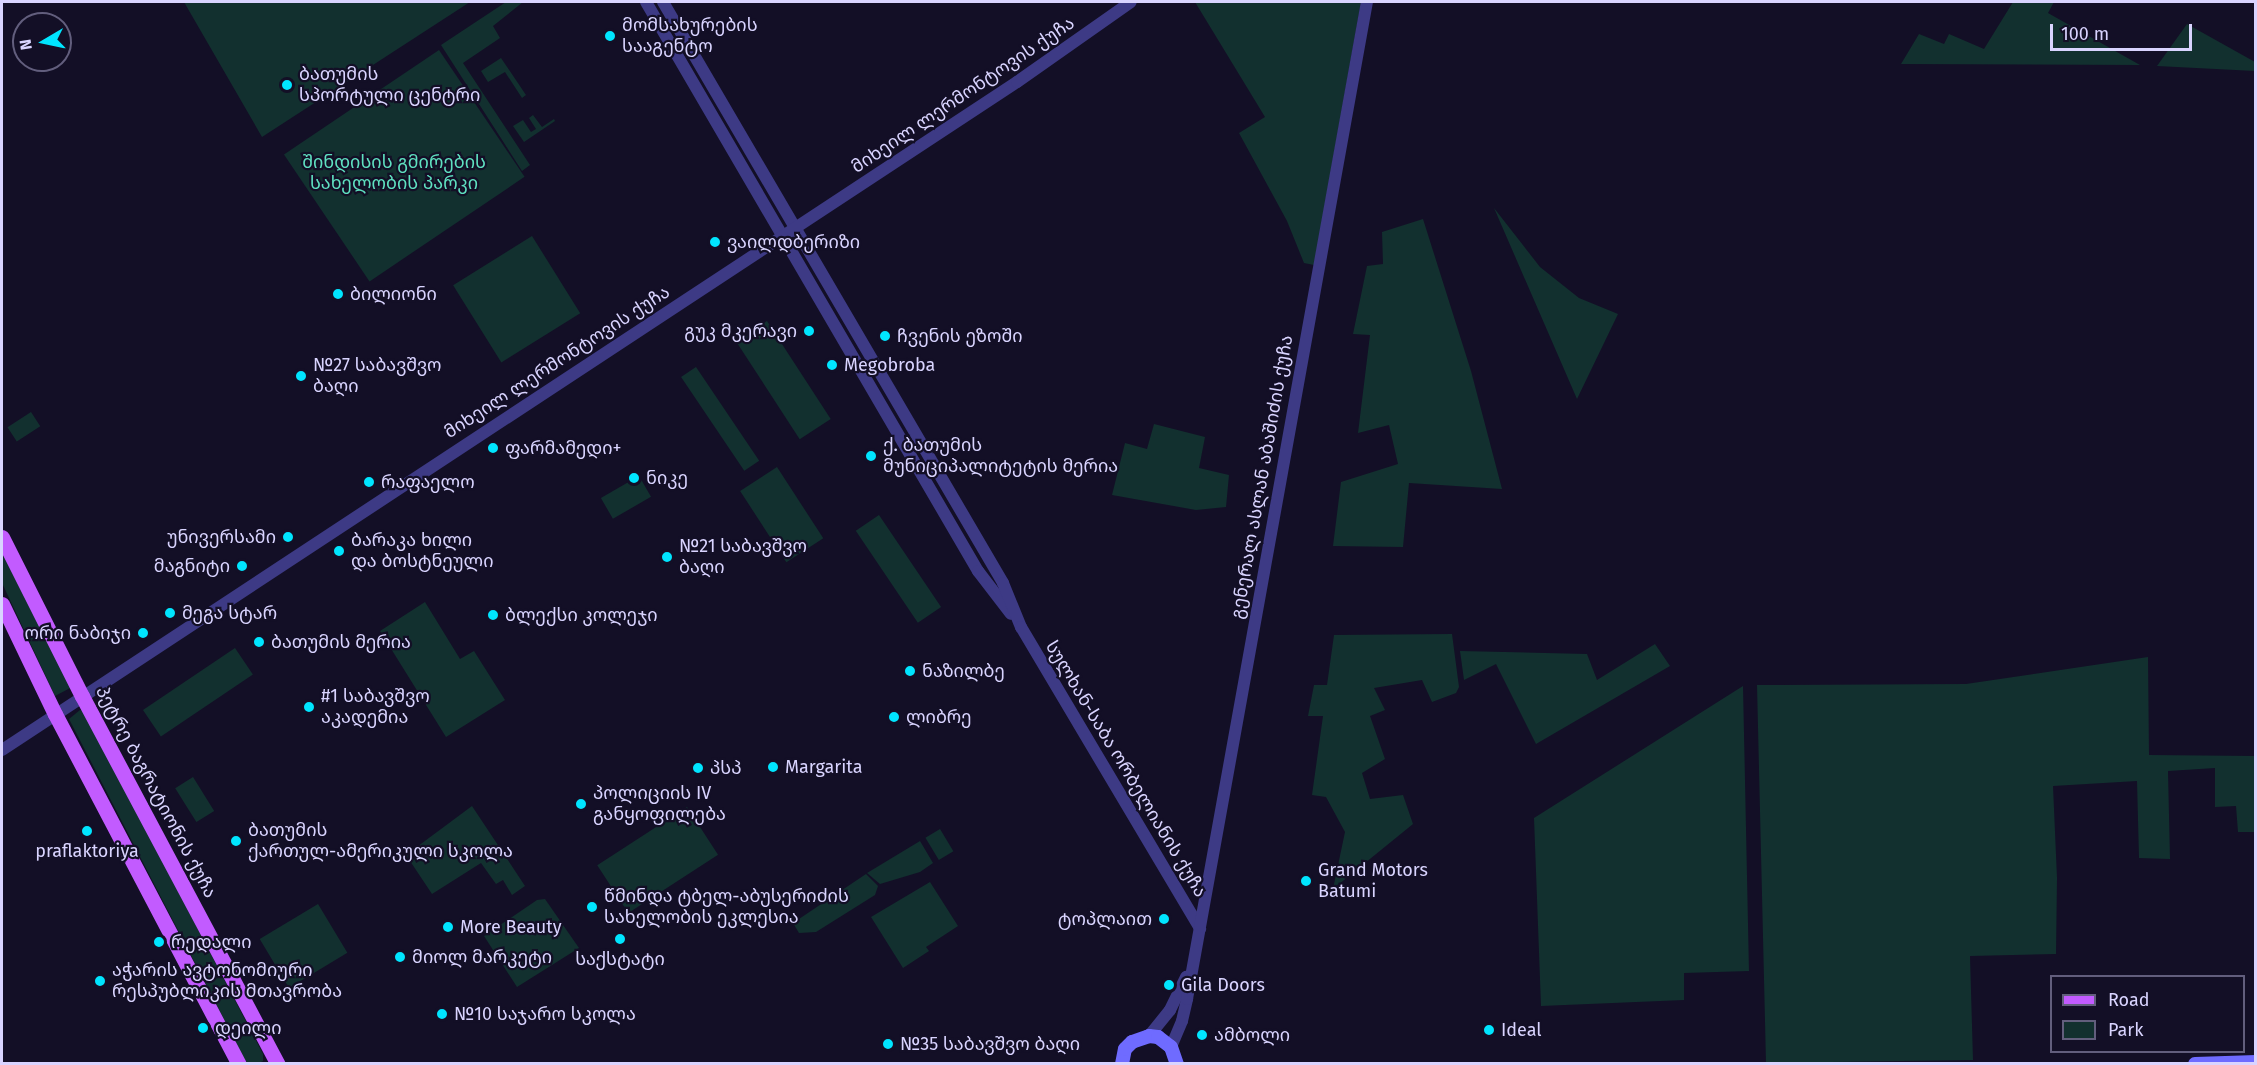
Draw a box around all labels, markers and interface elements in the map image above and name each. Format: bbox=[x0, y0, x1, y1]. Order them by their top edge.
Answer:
north arrow bbox=[12, 12, 72, 72]
street label: მიხეილ ლერმონტოვის ქუჩა bbox=[847, 12, 1079, 178]
scale bar bbox=[2053, 12, 2196, 50]
place label: მომსახურების სააგენტო bbox=[622, 15, 758, 57]
text: 100 m bbox=[2061, 23, 2109, 45]
marker: მომსახურების სააგენტო bbox=[603, 29, 617, 43]
text: N bbox=[15, 38, 36, 51]
place label: ბათუმის სპორტული ცენტრი bbox=[299, 64, 480, 106]
marker: ბათუმის სპორტული ცენტრი bbox=[280, 78, 294, 92]
park label: შინდისის გმირების სახელობის პარკი bbox=[302, 152, 486, 195]
place label: ვაილდბერიზი bbox=[727, 231, 860, 253]
marker: ვაილდბერიზი bbox=[708, 235, 722, 249]
street label: მიხეილ ლერმონტოვის ქუჩა bbox=[440, 281, 674, 443]
place label: ბილიონი bbox=[350, 283, 437, 305]
marker: ბილიონი bbox=[331, 287, 345, 301]
place label: გუკ მკერავი bbox=[684, 320, 797, 342]
marker: გუკ მკერავი bbox=[802, 324, 816, 338]
place label: ჩვენის ეზოში bbox=[897, 325, 1023, 347]
marker: ჩვენის ეზოში bbox=[878, 329, 892, 343]
street label: გენერალ ასლან აბაშიძის ქუჩა bbox=[1226, 333, 1298, 621]
place label: Megobroba bbox=[844, 354, 935, 376]
place label: №27 საბავშვო ბაღი bbox=[313, 355, 441, 398]
marker: Megobroba bbox=[825, 358, 839, 372]
marker: №27 საბავშვო ბაღი bbox=[294, 369, 308, 383]
place label: ქ. ბათუმის მუნიციპალიტეტის მერია bbox=[883, 435, 1118, 478]
place label: ფარმამედი+ bbox=[505, 437, 621, 459]
marker: ფარმამედი+ bbox=[486, 441, 500, 455]
marker: ქ. ბათუმის მუნიციპალიტეტის მერია bbox=[864, 449, 878, 463]
place label: ნიკე bbox=[646, 467, 688, 489]
place label: რაფაელო bbox=[381, 471, 475, 493]
marker: ნიკე bbox=[627, 471, 641, 485]
marker: რაფაელო bbox=[362, 475, 376, 489]
place label: უნივერსამი bbox=[167, 526, 276, 548]
marker: უნივერსამი bbox=[281, 530, 295, 544]
place label: ბარაკა ხილი და ბოსტნეული bbox=[351, 530, 494, 572]
place label: №21 საბავშვო ბაღი bbox=[679, 536, 807, 578]
marker: ბარაკა ხილი და ბოსტნეული bbox=[332, 544, 346, 558]
marker: №21 საბავშვო ბაღი bbox=[660, 550, 674, 564]
place label: მაგნიტი bbox=[154, 555, 230, 577]
marker: მაგნიტი bbox=[235, 559, 249, 573]
place label: მეგა სტარ bbox=[182, 602, 277, 624]
place label: ბლექსი კოლეჯი bbox=[505, 604, 658, 626]
marker: მეგა სტარ bbox=[163, 606, 177, 620]
marker: ბლექსი კოლეჯი bbox=[486, 608, 500, 622]
place label: ორი ნაბიჯი bbox=[25, 622, 131, 644]
marker: ორი ნაბიჯი bbox=[136, 626, 150, 640]
place label: ბათუმის მერია bbox=[271, 631, 411, 653]
marker: ბათუმის მერია bbox=[252, 635, 266, 649]
street label: სულხან-საბა ორბელიანის ქუჩა bbox=[1041, 637, 1211, 901]
place label: ნაზილბე bbox=[922, 660, 1005, 682]
marker: ნაზილბე bbox=[903, 664, 917, 678]
street label: პეტრე ბაგრატიონის ქუჩა bbox=[91, 682, 221, 902]
place label: #1 საბავშვო აკადემია bbox=[321, 686, 430, 728]
marker: #1 საბავშვო აკადემია bbox=[302, 700, 316, 714]
place label: ლიბრე bbox=[906, 706, 972, 728]
marker: ლიბრე bbox=[887, 710, 901, 724]
place label: Margarita bbox=[785, 756, 862, 778]
place label: პსპ bbox=[710, 757, 742, 779]
marker: Margarita bbox=[766, 760, 780, 774]
marker: პსპ bbox=[691, 761, 705, 775]
place label: პოლიციის IV განყოფილება bbox=[593, 783, 726, 826]
marker: პოლიციის IV განყოფილება bbox=[574, 797, 588, 811]
place label: ბათუმის ქართულ-ამერიკული სკოლა bbox=[248, 820, 513, 862]
marker: praflaktoriya bbox=[80, 824, 94, 838]
marker: ბათუმის ქართულ-ამერიკული სკოლა bbox=[229, 834, 243, 848]
place label: praflaktoriya bbox=[35, 840, 139, 862]
place label: Grand Motors Batumi bbox=[1318, 860, 1428, 902]
marker: Grand Motors Batumi bbox=[1299, 874, 1313, 888]
place label: წმინდა ტბელ-აბუსერიძის სახელობის ეკლესია bbox=[604, 886, 849, 928]
marker: წმინდა ტბელ-აბუსერიძის სახელობის ეკლესია bbox=[585, 900, 599, 914]
place label: ტოპლაით bbox=[1058, 908, 1152, 930]
marker: ტოპლაით bbox=[1157, 912, 1171, 926]
place label: More Beauty bbox=[460, 916, 562, 938]
marker: More Beauty bbox=[441, 920, 455, 934]
place label: რედალი bbox=[171, 931, 252, 953]
marker: საქსტატი bbox=[613, 932, 627, 946]
marker: რედალი bbox=[152, 935, 166, 949]
place label: მიოლ მარკეტი bbox=[412, 946, 552, 968]
place label: საქსტატი bbox=[575, 948, 665, 970]
marker: მიოლ მარკეტი bbox=[393, 950, 407, 964]
place label: აჭარის ავტონომიური რესპუბლიკის მთავრობა bbox=[112, 960, 342, 1002]
marker: აჭარის ავტონომიური რესპუბლიკის მთავრობა bbox=[93, 974, 107, 988]
place label: Gila Doors bbox=[1181, 974, 1265, 996]
legend bbox=[2050, 975, 2245, 1053]
marker: Gila Doors bbox=[1162, 978, 1176, 992]
text: Road bbox=[2108, 989, 2150, 1011]
place label: №10 საჯარო სკოლა bbox=[454, 1003, 636, 1025]
marker: №10 საჯარო სკოლა bbox=[435, 1007, 449, 1021]
place label: დეილი bbox=[215, 1017, 282, 1039]
place label: Ideal bbox=[1501, 1019, 1542, 1041]
text: Park bbox=[2108, 1019, 2143, 1041]
marker: დეილი bbox=[196, 1021, 210, 1035]
marker: Ideal bbox=[1482, 1023, 1496, 1037]
place label: ამბოლი bbox=[1214, 1024, 1290, 1046]
marker: ამბოლი bbox=[1195, 1028, 1209, 1042]
place label: №35 საბავშვო ბაღი bbox=[900, 1033, 1080, 1055]
marker: №35 საბავშვო ბაღი bbox=[881, 1037, 895, 1051]

